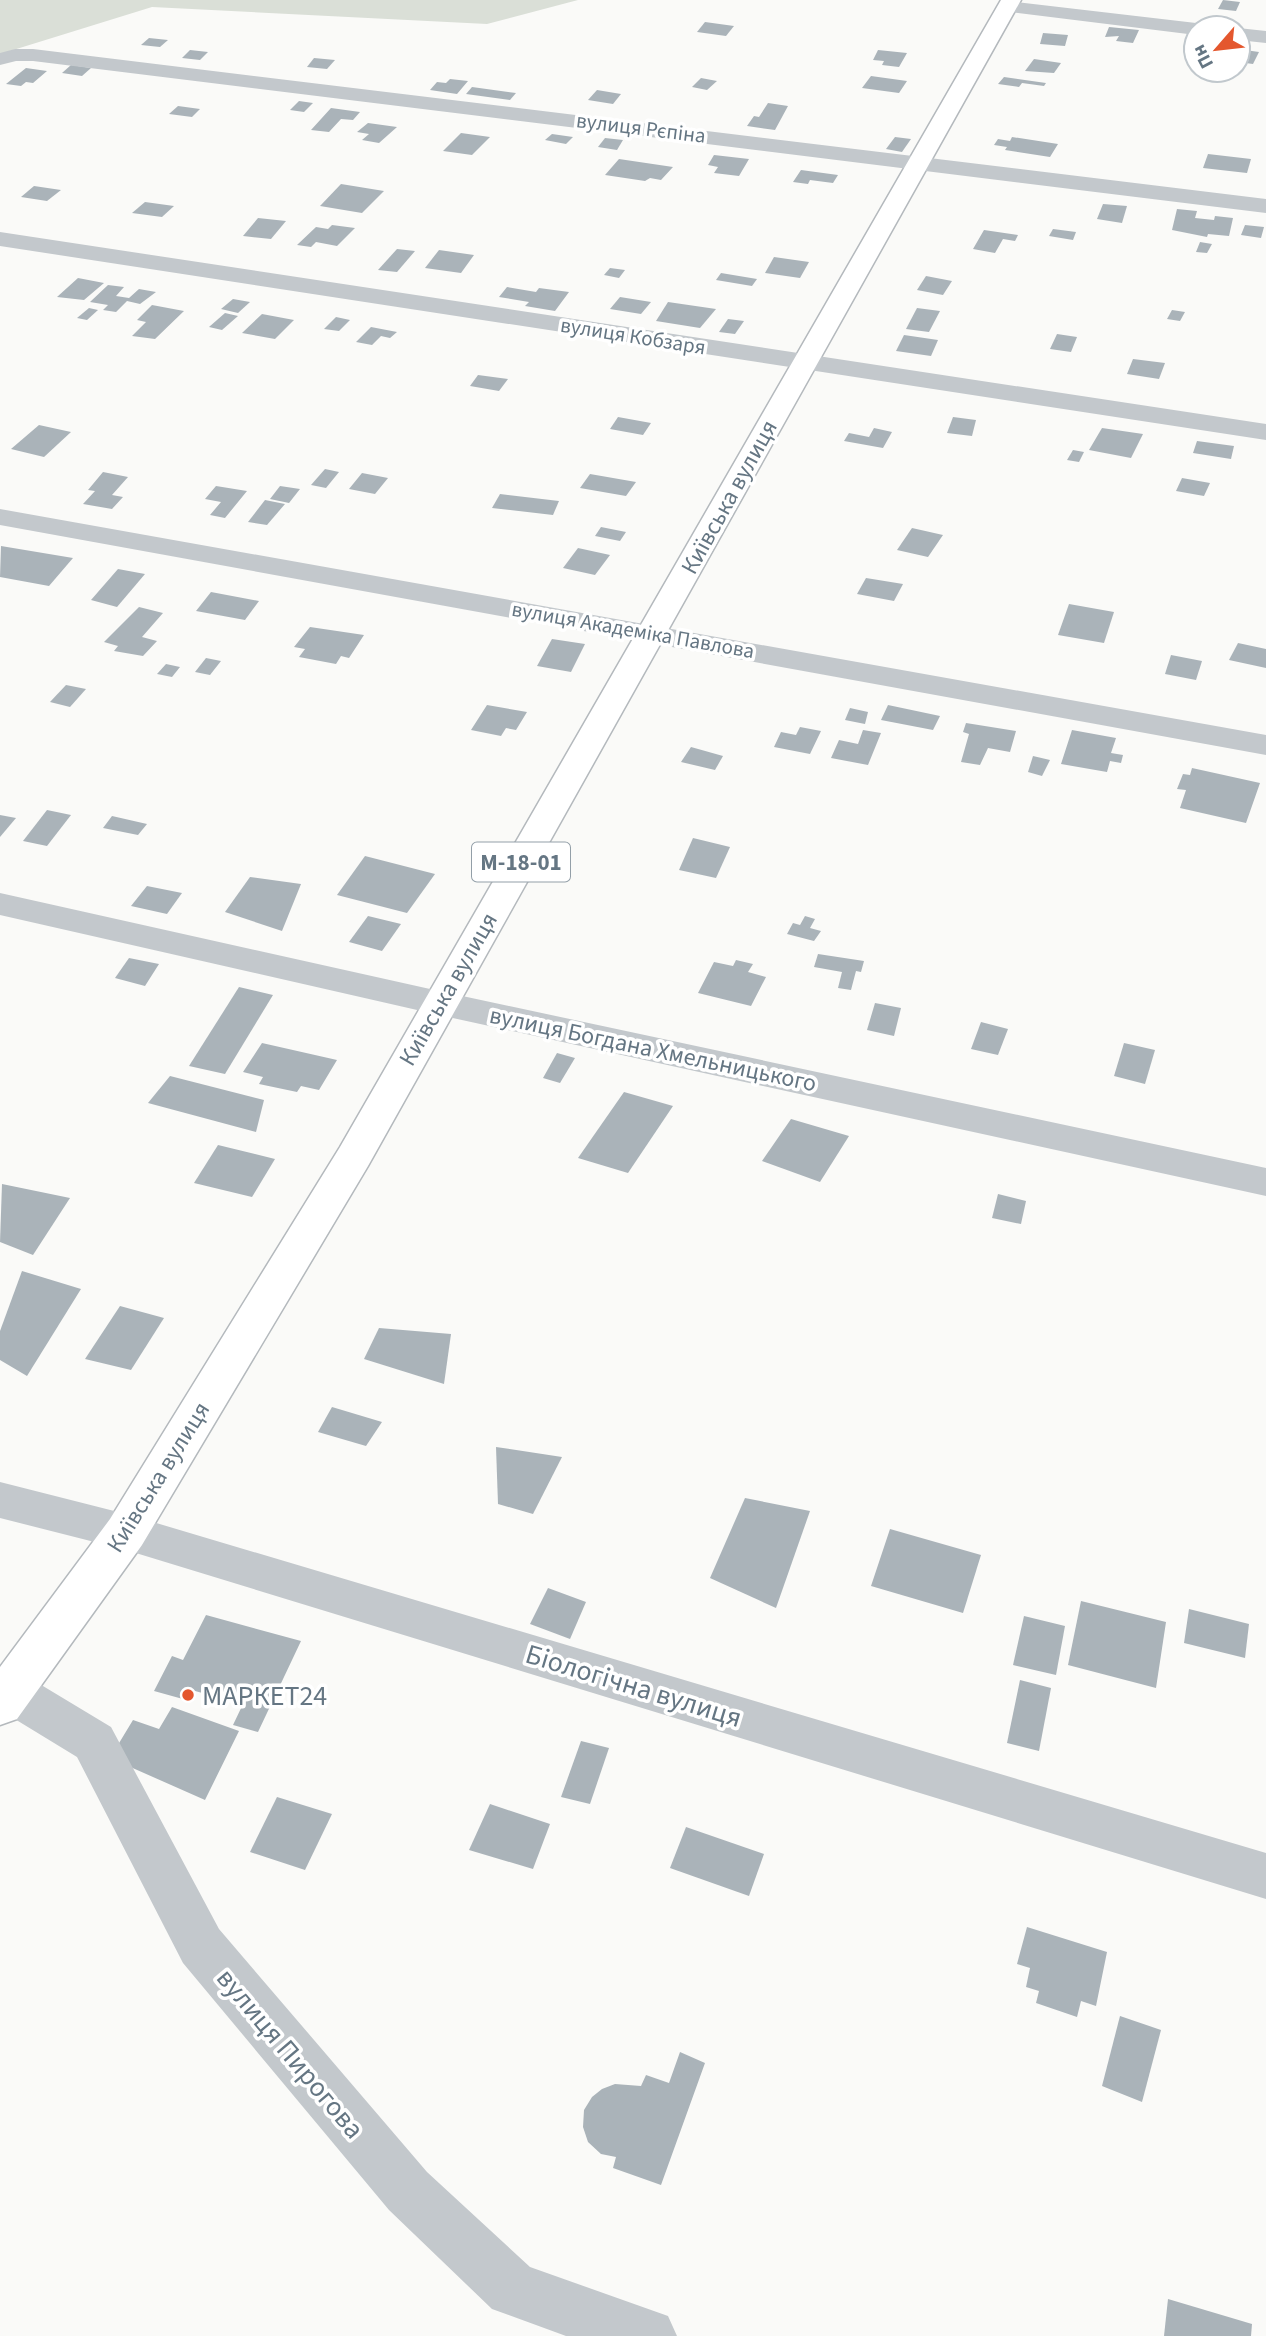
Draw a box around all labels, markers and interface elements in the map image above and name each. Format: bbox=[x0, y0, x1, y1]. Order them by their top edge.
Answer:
north arrow bbox=[1182, 14, 1252, 84]
text: Пн bbox=[1186, 39, 1221, 73]
street label: вулиця Рєпіна bbox=[575, 105, 707, 151]
street label: вулиця Кобзаря bbox=[558, 310, 708, 362]
street label: Київська вулиця bbox=[672, 414, 786, 581]
street label: вулиця Академіка Павлова bbox=[509, 594, 757, 666]
road number: М-18-01 bbox=[472, 842, 570, 882]
street label: Київська вулиця bbox=[390, 906, 507, 1072]
street label: вулиця Богдана Хмельницького bbox=[486, 998, 820, 1101]
street label: Київська вулиця bbox=[98, 1395, 219, 1559]
street label: Біологічна вулиця bbox=[521, 1634, 747, 1738]
place label: МАРКЕТ24 bbox=[202, 1676, 327, 1716]
marker: МАРКЕТ24 bbox=[180, 1687, 196, 1703]
street label: вулиця Пирогова bbox=[207, 1960, 374, 2148]

